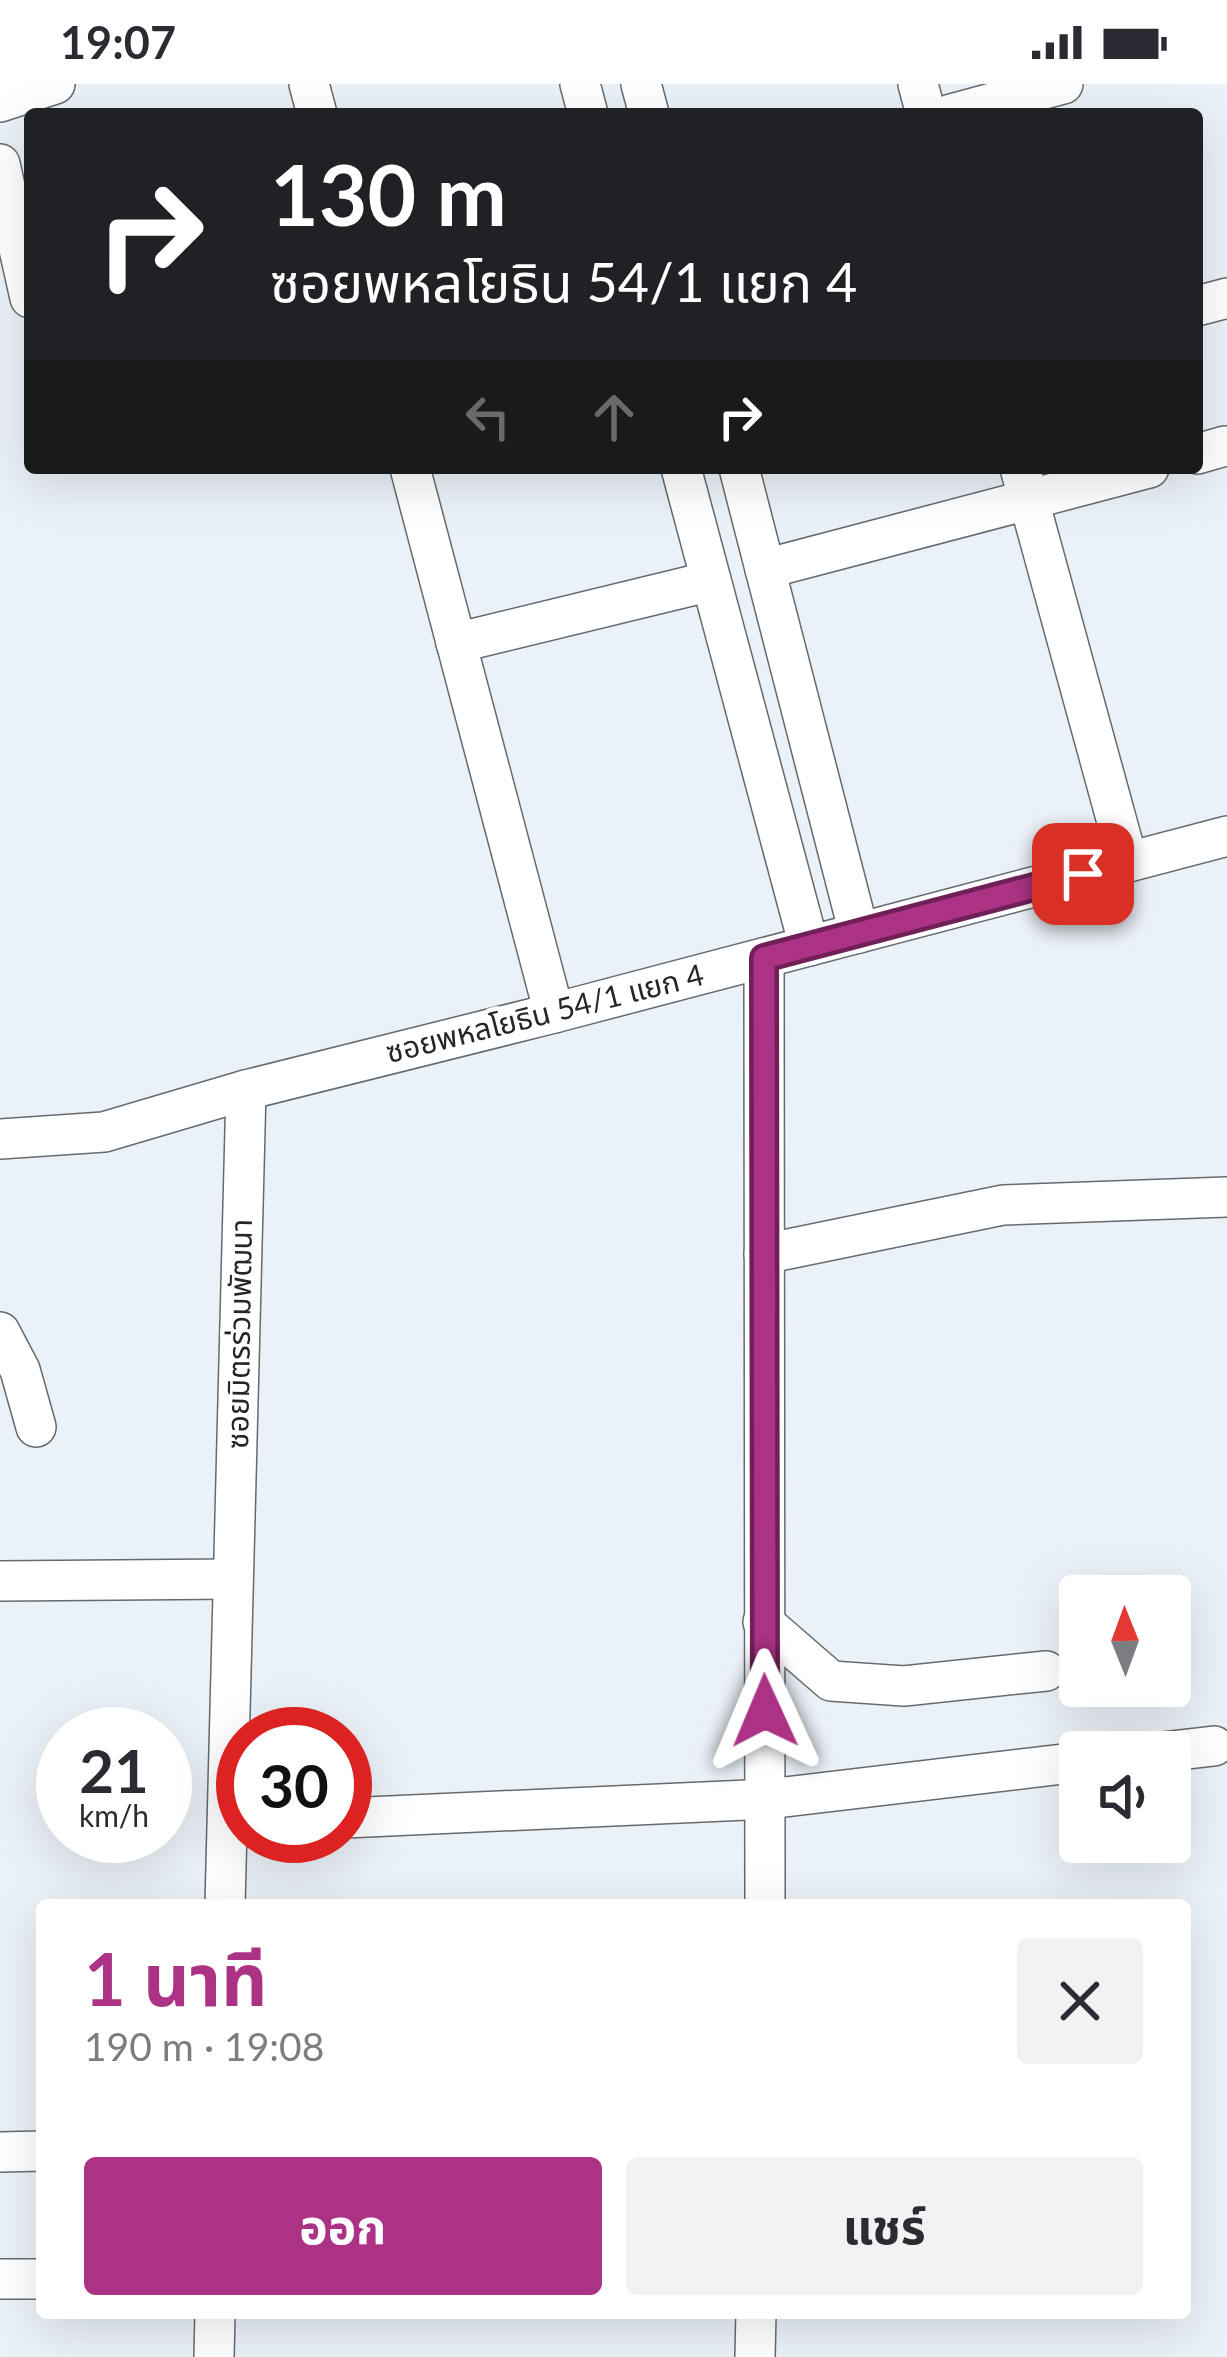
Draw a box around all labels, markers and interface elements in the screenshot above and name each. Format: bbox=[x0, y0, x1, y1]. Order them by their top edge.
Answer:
text: 19:07 bbox=[60, 15, 176, 69]
text: 130 m bbox=[270, 143, 507, 244]
icon: right bbox=[72, 156, 228, 312]
text: ซอยพหลโยธิน 54/1 แยก 4 bbox=[270, 249, 857, 314]
icon: left bbox=[455, 384, 521, 450]
icon: ahead bbox=[581, 384, 647, 450]
icon: right bbox=[707, 384, 773, 450]
pin bbox=[1032, 823, 1134, 925]
icon: arrive bbox=[1050, 841, 1116, 907]
street label: ซอยพหลโยธิน 54/1 แยก 4 bbox=[382, 955, 707, 1069]
street label: ซอยมิตรร่วมพัฒนา bbox=[218, 1219, 258, 1449]
north arrow bbox=[1059, 1575, 1191, 1707]
map controls bbox=[1059, 1575, 1191, 1863]
position arrow bbox=[702, 1648, 828, 1774]
speed limit sign: 30 bbox=[216, 1707, 372, 1863]
button: sound bbox=[1059, 1731, 1191, 1863]
text: 21 bbox=[79, 1734, 149, 1806]
text: km/h bbox=[79, 1797, 149, 1833]
text: 1 นาที bbox=[84, 1935, 267, 2021]
button: close bbox=[1017, 1938, 1143, 2064]
text: 190 m · 19:08 bbox=[84, 2023, 324, 2069]
button: ออก bbox=[84, 2157, 602, 2295]
button: แชร์ bbox=[626, 2157, 1143, 2295]

